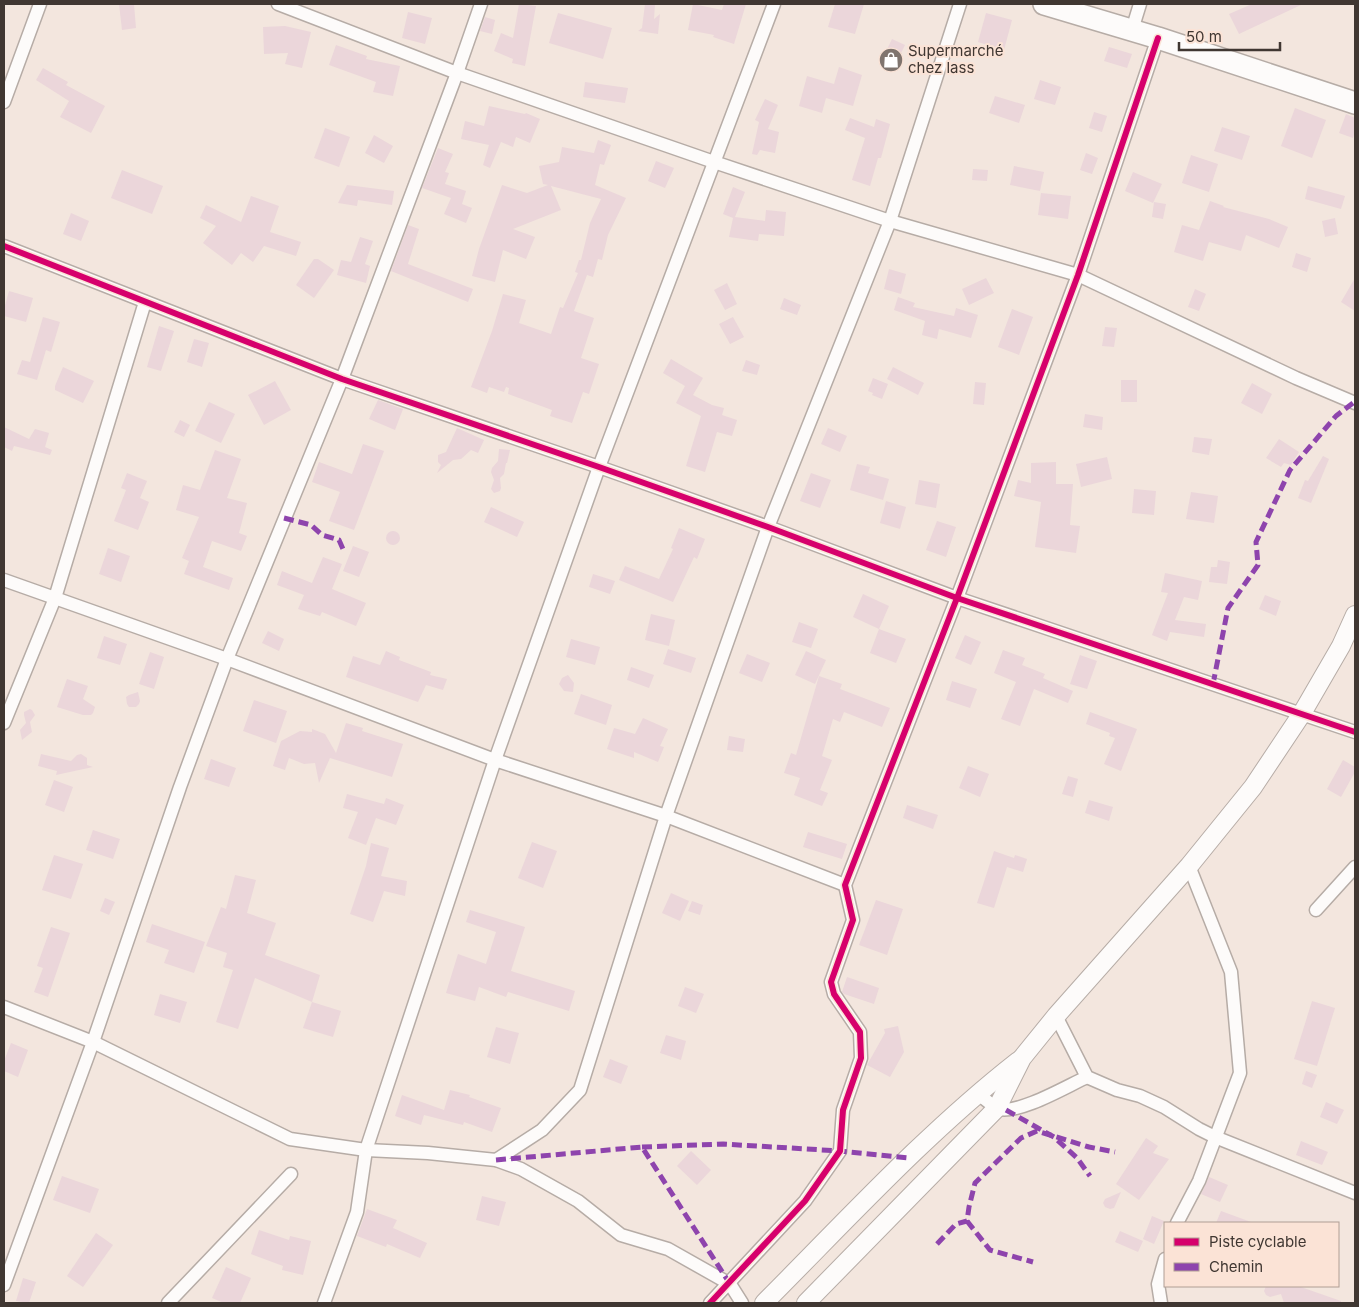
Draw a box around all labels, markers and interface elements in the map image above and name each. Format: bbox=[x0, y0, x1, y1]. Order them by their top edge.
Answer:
scale bar bbox=[1179, 20, 1280, 52]
text: 50 m bbox=[1186, 27, 1222, 46]
place label: Supermarché chez lass bbox=[908, 41, 1003, 77]
shop icon: Supermarché chez lass bbox=[878, 47, 904, 73]
legend bbox=[1164, 1222, 1339, 1287]
text: Piste cyclable bbox=[1209, 1232, 1306, 1251]
text: Chemin bbox=[1209, 1257, 1263, 1276]

